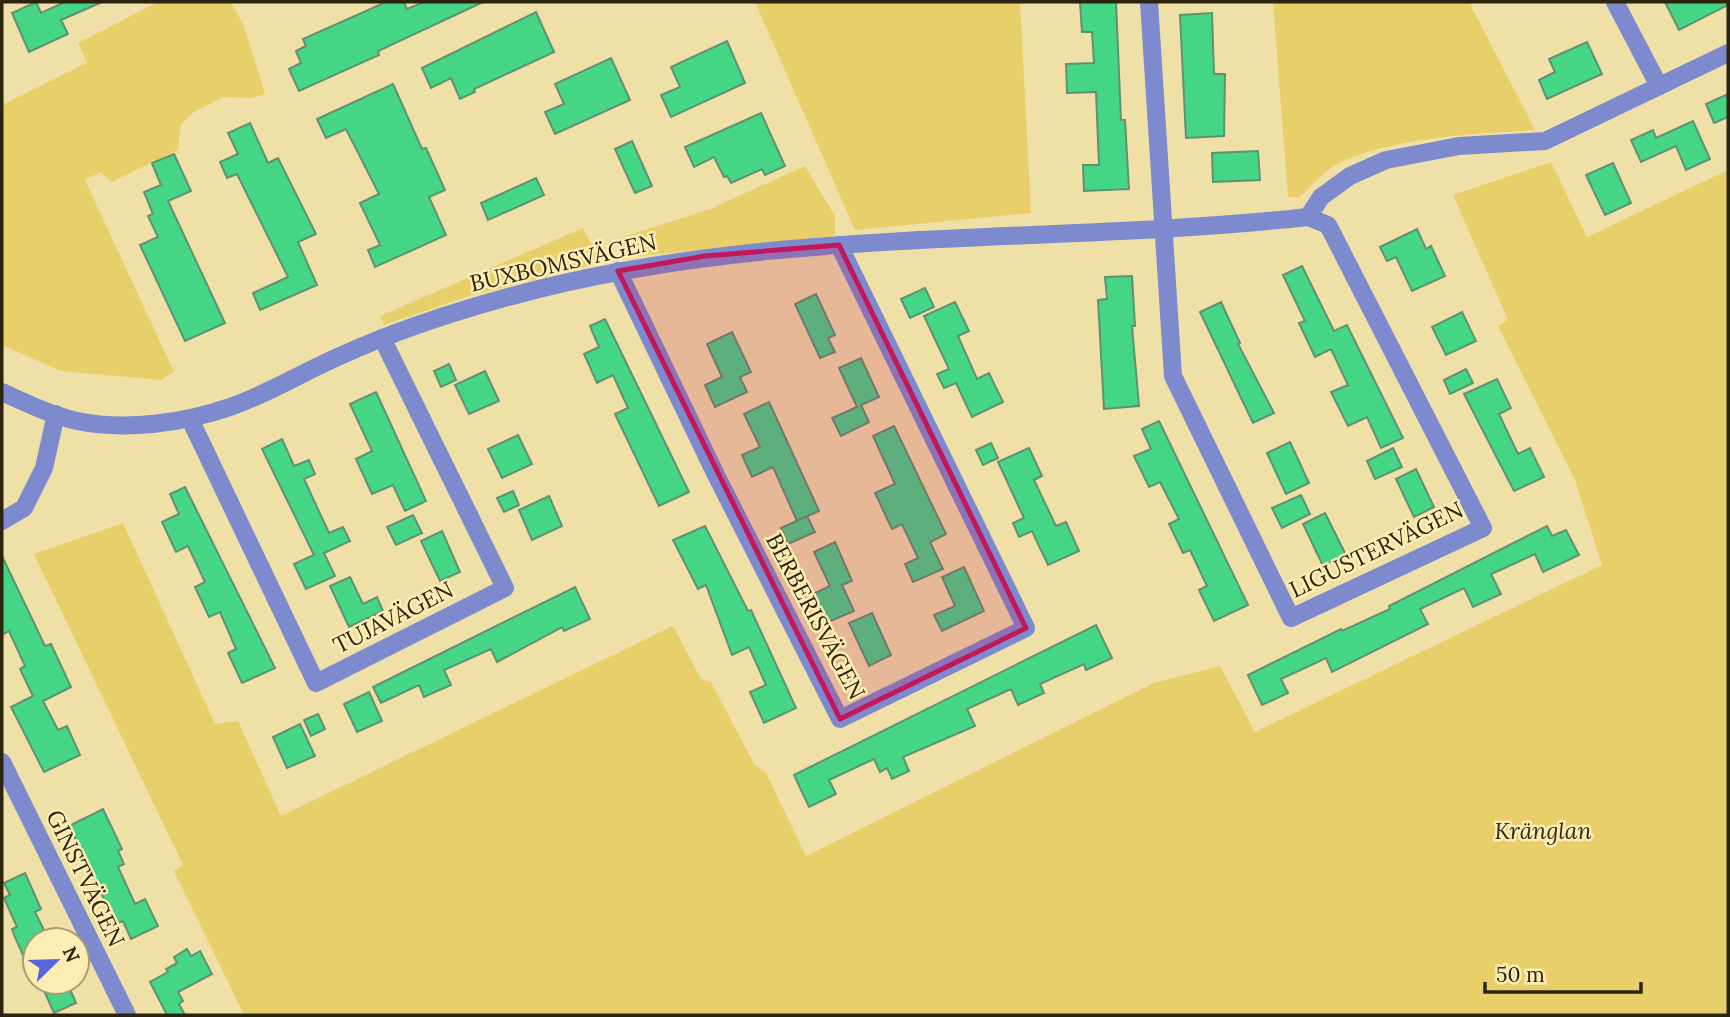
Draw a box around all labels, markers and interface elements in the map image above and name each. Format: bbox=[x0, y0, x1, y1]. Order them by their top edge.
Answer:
street label: BUXBOMSVÄGEN bbox=[467, 226, 659, 298]
street label: LIGUSTERVÄGEN bbox=[1284, 494, 1468, 604]
street label: BERBERISVÄGEN bbox=[760, 528, 872, 704]
street label: TUJAVÄGEN bbox=[328, 574, 458, 660]
street label: GINSTVÄGEN bbox=[40, 805, 132, 951]
park label: Kränglan bbox=[1494, 816, 1592, 845]
north arrow bbox=[21, 926, 91, 996]
text: N bbox=[58, 943, 86, 966]
scale bar bbox=[1485, 950, 1641, 994]
text: 50 m bbox=[1496, 961, 1545, 988]

